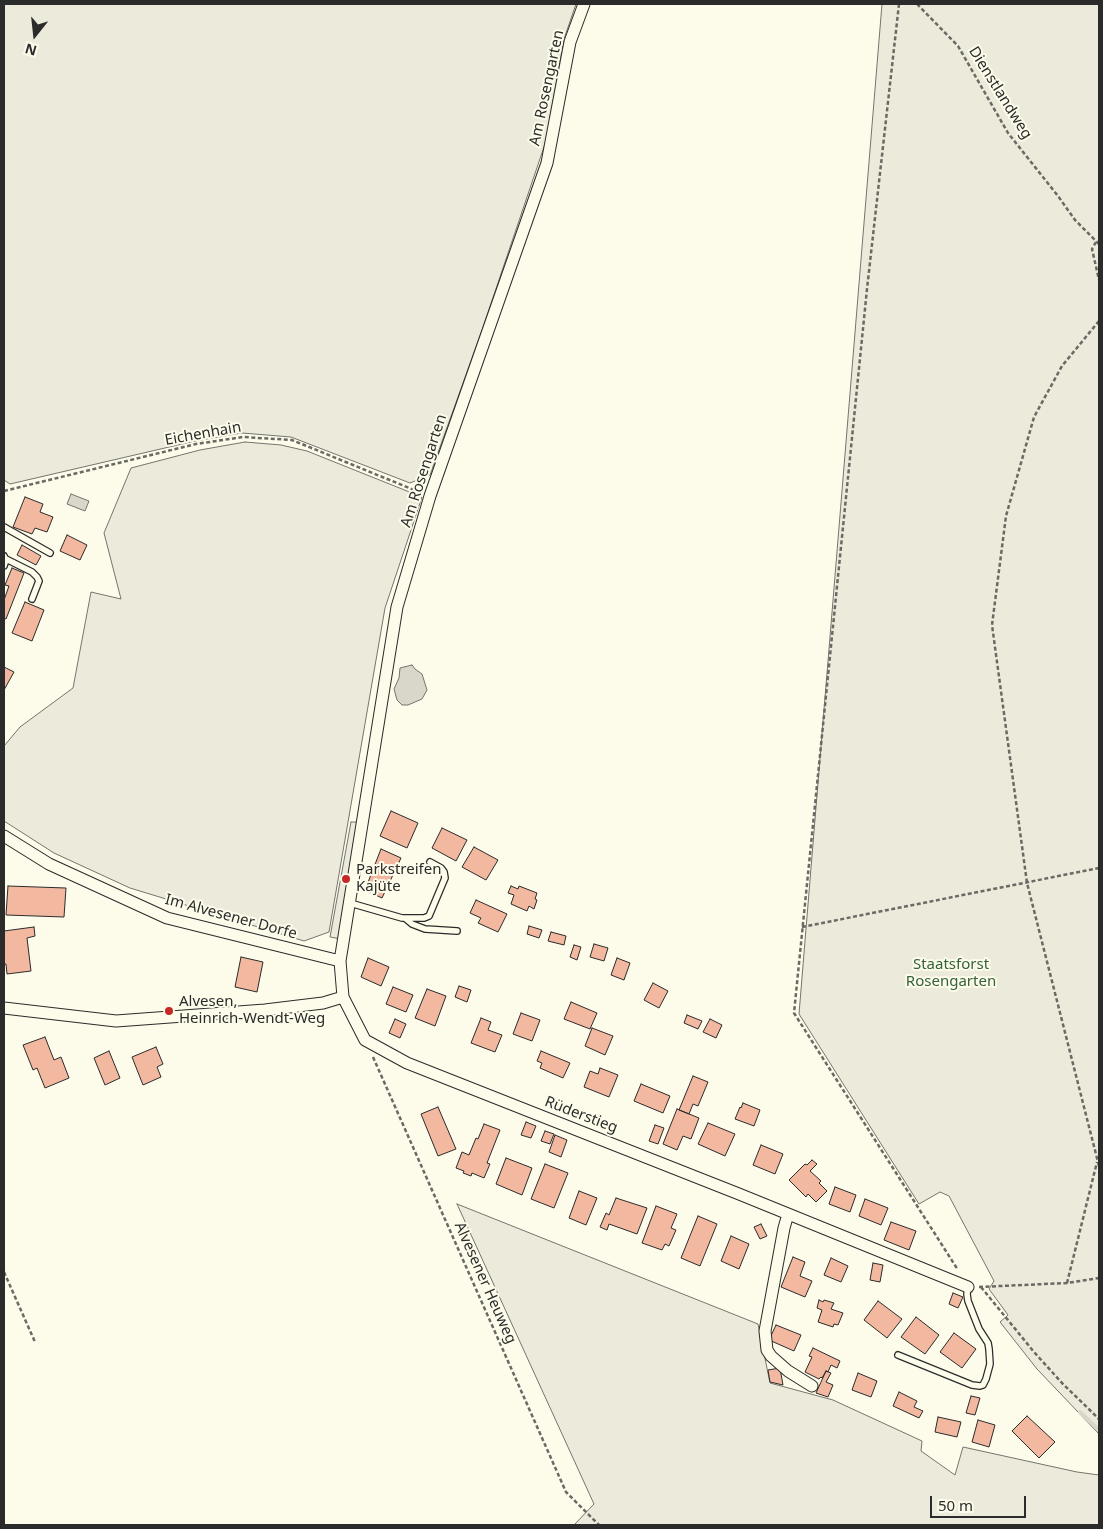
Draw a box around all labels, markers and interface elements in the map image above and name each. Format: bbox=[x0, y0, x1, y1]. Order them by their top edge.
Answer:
north arrow bbox=[10, 10, 60, 60]
street label: Am Rosengarten bbox=[526, 29, 568, 147]
text: N bbox=[23, 39, 39, 61]
street label: Dienstlandweg bbox=[964, 44, 1036, 142]
street label: Am Rosengarten bbox=[397, 412, 451, 530]
street label: Eichenhain bbox=[163, 418, 243, 450]
place label: Parkstreifen Kajüte bbox=[356, 861, 441, 896]
marker: Parkstreifen Kajüte bbox=[340, 873, 352, 885]
street label: Im Alvesener Dorfe bbox=[163, 891, 299, 943]
park label: Staatsforst Rosengarten bbox=[906, 956, 996, 991]
place label: Alvesen, Heinrich-Wendt-Weg bbox=[179, 993, 325, 1028]
marker: Alvesen, Heinrich-Wendt-Weg bbox=[163, 1005, 175, 1017]
street label: Rüderstieg bbox=[542, 1093, 620, 1137]
street label: Alvesener Heuweg bbox=[450, 1219, 520, 1347]
scale bar bbox=[933, 1486, 1029, 1518]
text: 50 m bbox=[938, 1495, 973, 1515]

